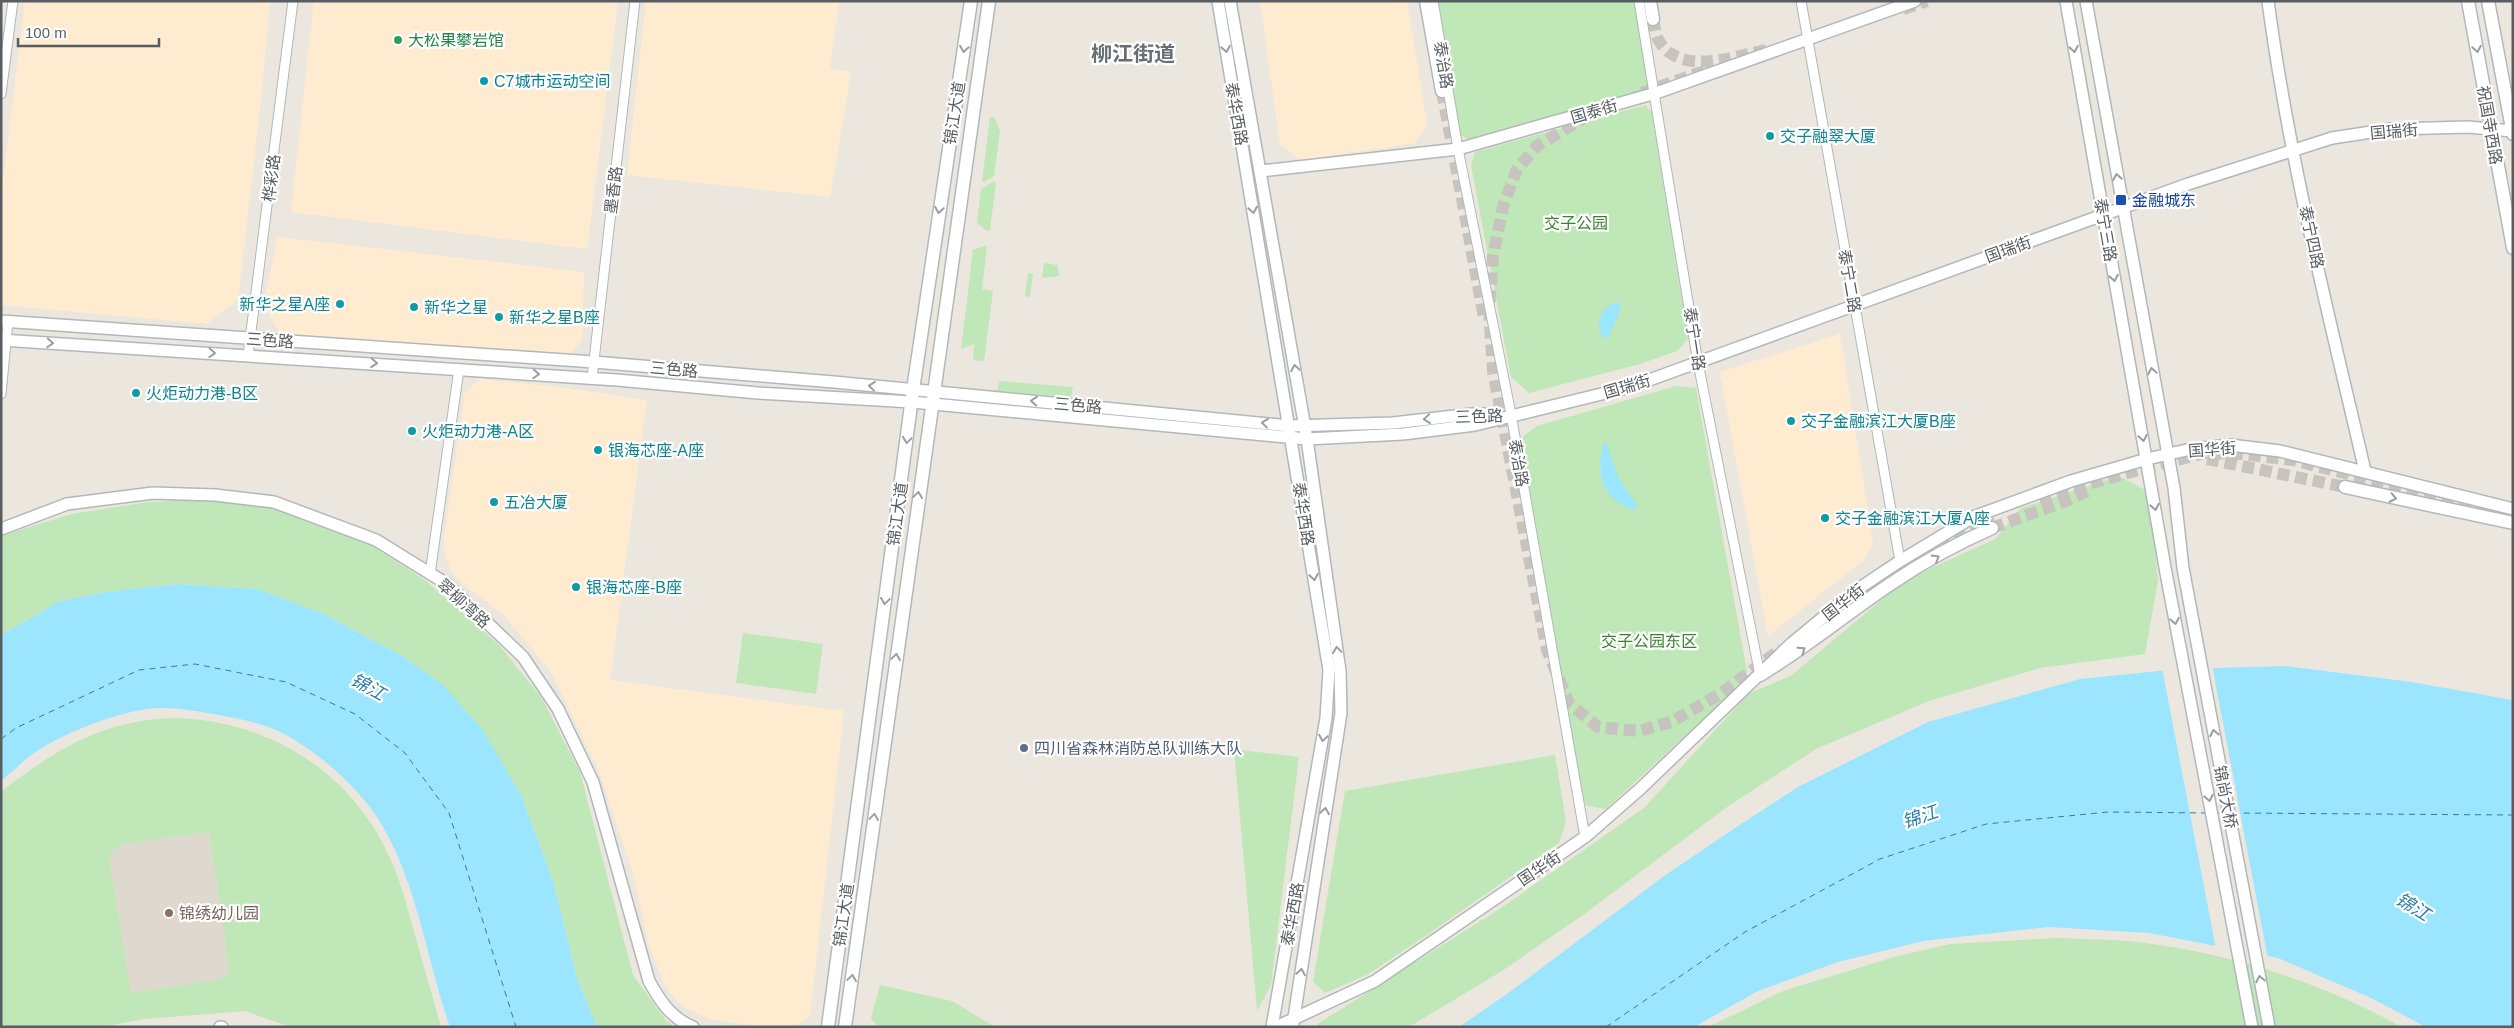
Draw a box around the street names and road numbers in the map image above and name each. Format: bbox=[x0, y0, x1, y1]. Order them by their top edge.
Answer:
street label: 泰治路 bbox=[1431, 40, 1456, 90]
street label: 锦江大道 bbox=[941, 80, 968, 146]
street label: 泰华西路 bbox=[1223, 81, 1250, 147]
street label: 祝国寺西路 bbox=[2474, 84, 2505, 166]
street label: 国泰街 bbox=[1569, 97, 1620, 126]
street label: 国瑞街 bbox=[2369, 121, 2419, 142]
street label: 桦彩路 bbox=[260, 153, 283, 203]
street label: 墨香路 bbox=[602, 165, 625, 215]
street label: 泰宁三路 bbox=[2092, 197, 2119, 263]
street label: 泰宁四路 bbox=[2297, 204, 2326, 270]
street label: 国瑞街 bbox=[1983, 233, 2034, 266]
street label: 泰宁二路 bbox=[1836, 248, 1863, 314]
street label: 泰宁一路 bbox=[1681, 306, 1708, 372]
street label: 三色路 bbox=[245, 330, 295, 351]
street label: 三色路 bbox=[649, 359, 699, 380]
street label: 国瑞街 bbox=[1602, 372, 1653, 401]
street label: 三色路 bbox=[1053, 395, 1103, 416]
street label: 三色路 bbox=[1455, 407, 1503, 426]
street label: 泰治路 bbox=[1506, 438, 1531, 488]
street label: 国华街 bbox=[2187, 439, 2237, 460]
street label: 锦江大道 bbox=[885, 481, 910, 547]
street label: 泰华西路 bbox=[1290, 481, 1317, 547]
street label: 翠柳湾路 bbox=[434, 576, 493, 631]
street label: 国华街 bbox=[1819, 581, 1867, 624]
street label: 锦尚大桥 bbox=[2211, 764, 2240, 830]
street label: 国华街 bbox=[1515, 848, 1564, 889]
street label: 泰华西路 bbox=[1279, 881, 1306, 947]
street label: 锦江大道 bbox=[831, 882, 856, 948]

